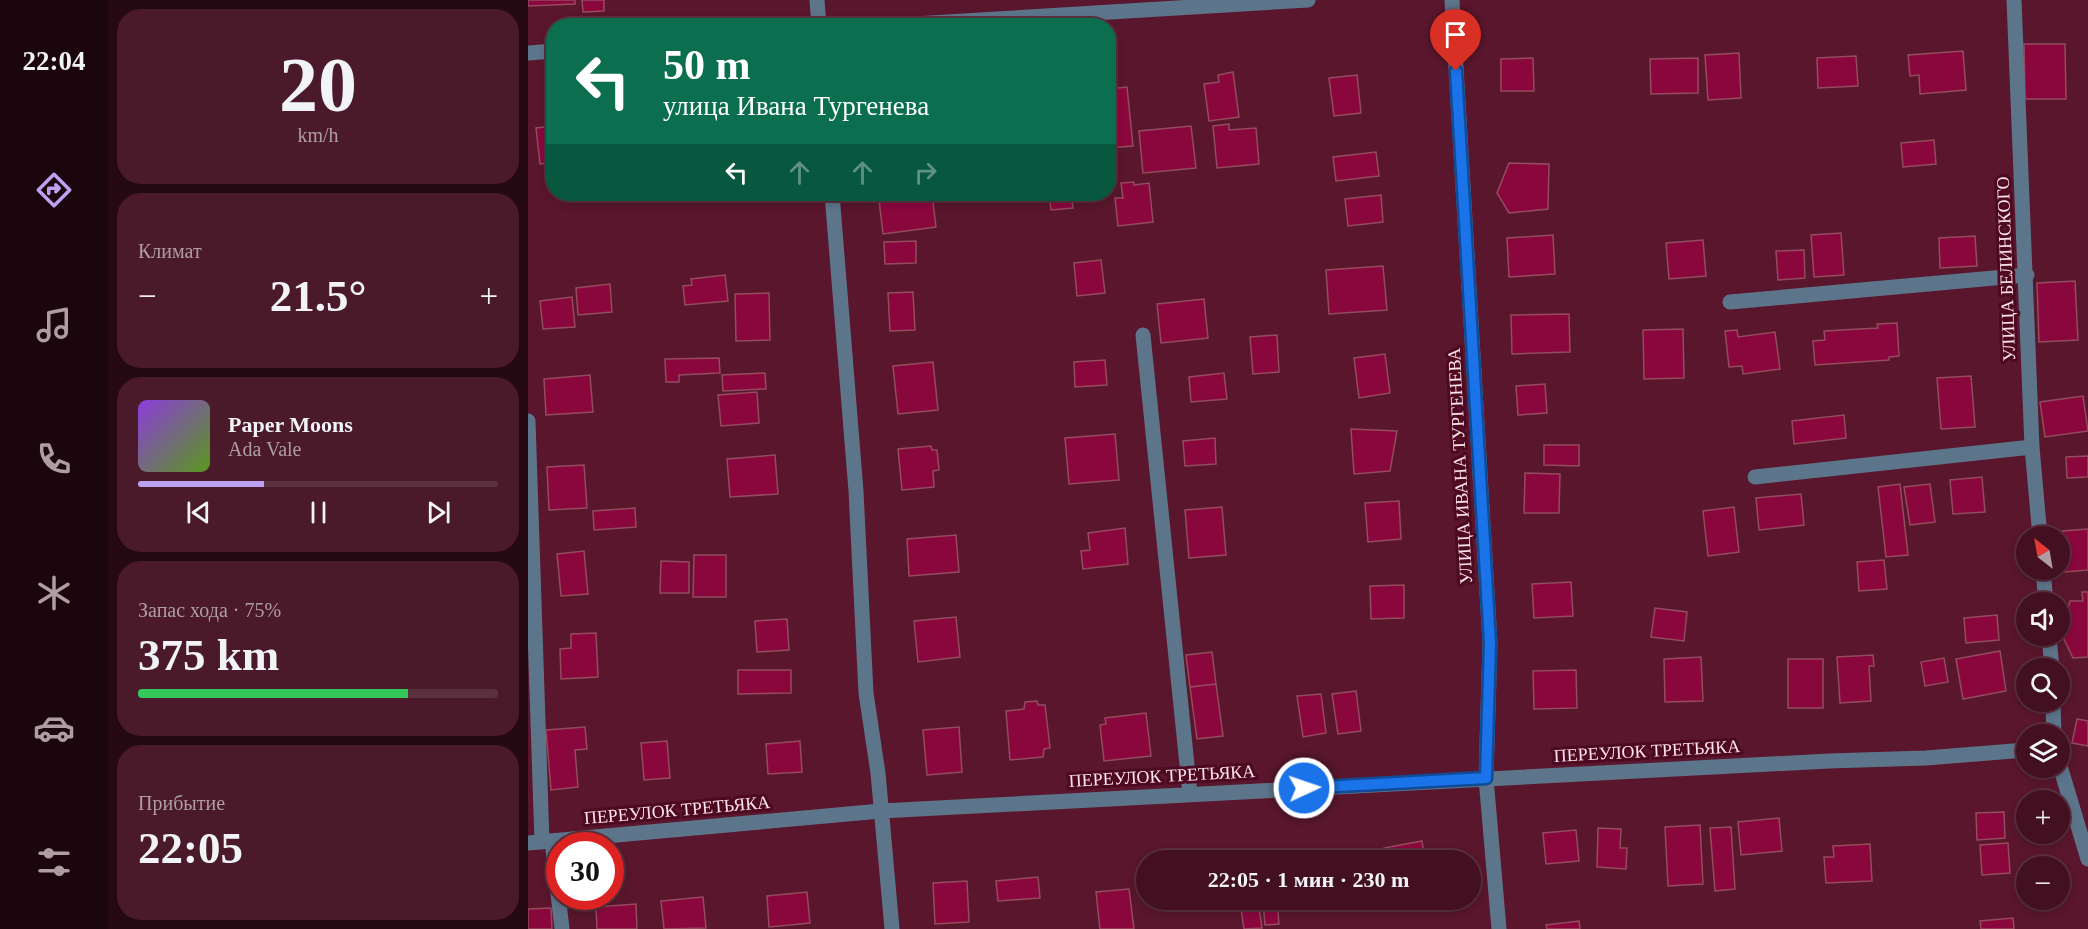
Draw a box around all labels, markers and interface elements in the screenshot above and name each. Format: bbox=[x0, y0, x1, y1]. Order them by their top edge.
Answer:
pin bbox=[1430, 9, 1481, 71]
icon: arrive bbox=[1439, 18, 1472, 51]
text: 20 bbox=[279, 41, 357, 128]
icon: left bbox=[564, 42, 642, 120]
text: 50 m bbox=[663, 42, 751, 88]
text: 22:04 bbox=[23, 46, 86, 76]
text: улица Ивана Тургенева bbox=[663, 91, 929, 121]
text: km/h bbox=[297, 124, 339, 146]
icon: left bbox=[720, 156, 753, 189]
icon: ahead bbox=[783, 156, 816, 189]
icon: ahead bbox=[846, 156, 879, 189]
icon: right bbox=[909, 156, 942, 189]
icon: directions bbox=[33, 169, 75, 211]
street label: УЛИЦА БЕЛИНСКОГО bbox=[1993, 176, 2019, 362]
text: Климат bbox=[138, 240, 202, 262]
text: 21.5° bbox=[270, 271, 366, 321]
text: − bbox=[138, 278, 157, 314]
text: + bbox=[479, 278, 498, 314]
icon: music bbox=[33, 304, 75, 346]
street label: УЛИЦА ИВАНА ТУРГЕНЕВА bbox=[1444, 347, 1476, 585]
text: Paper Moons bbox=[228, 412, 353, 437]
icon: phone bbox=[33, 438, 75, 480]
text: Ada Vale bbox=[228, 438, 302, 460]
icon: previous bbox=[182, 496, 215, 529]
icon: pause bbox=[302, 496, 335, 529]
icon: next bbox=[422, 496, 455, 529]
north arrow bbox=[2016, 526, 2070, 580]
map controls bbox=[2016, 526, 2070, 910]
icon: climate bbox=[33, 572, 75, 614]
button: sound bbox=[2016, 592, 2070, 646]
text: Запас хода · 75% bbox=[138, 599, 281, 621]
text: 375 km bbox=[138, 630, 279, 680]
button: search bbox=[2016, 658, 2070, 712]
icon: car bbox=[33, 707, 75, 749]
button: layers bbox=[2016, 724, 2070, 778]
street label: ПЕРЕУЛОК ТРЕТЬЯКА bbox=[1553, 736, 1741, 766]
position arrow bbox=[1272, 756, 1336, 820]
street label: ПЕРЕУЛОК ТРЕТЬЯКА bbox=[1068, 761, 1256, 791]
button: + bbox=[2016, 790, 2070, 844]
text: Прибытие bbox=[138, 792, 225, 814]
street label: ПЕРЕУЛОК ТРЕТЬЯКА bbox=[583, 792, 771, 828]
text: 22:05 bbox=[138, 823, 243, 873]
speed limit sign: 30 bbox=[546, 832, 624, 910]
icon: filters bbox=[33, 841, 75, 883]
button: − bbox=[2016, 856, 2070, 910]
text: 22:05 · 1 мин · 230 m bbox=[1208, 867, 1409, 892]

